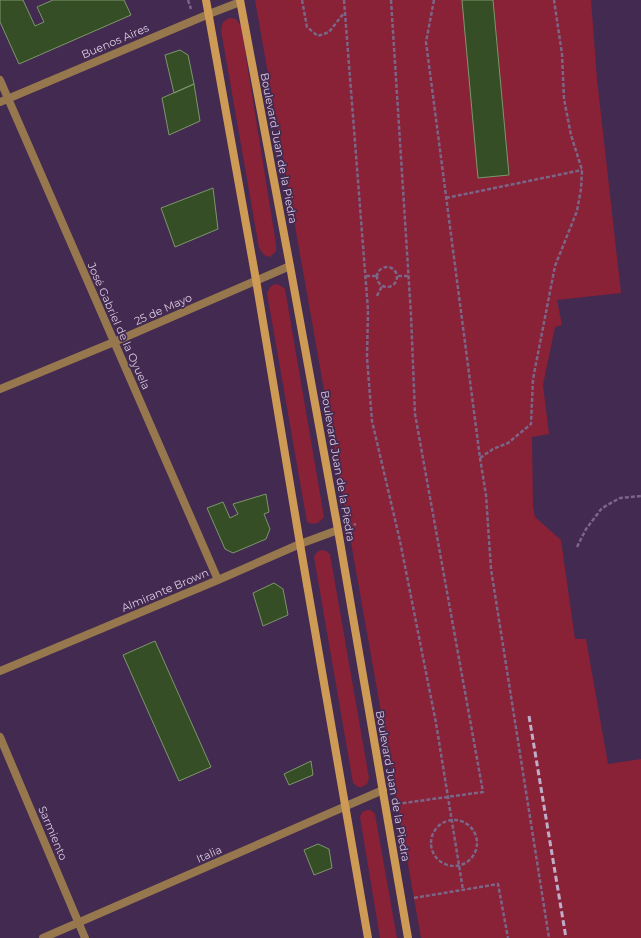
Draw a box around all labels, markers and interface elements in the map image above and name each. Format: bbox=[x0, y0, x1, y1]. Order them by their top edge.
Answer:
street label: Buenos Aires bbox=[79, 20, 151, 62]
street label: Boulevard Juan de la Piedra bbox=[257, 71, 301, 225]
street label: José Gabriel de la Oyuela bbox=[84, 259, 153, 392]
street label: 25 de Mayo bbox=[132, 290, 194, 328]
street label: Boulevard Juan de la Piedra bbox=[318, 389, 358, 543]
street label: Almirante Brown bbox=[119, 565, 211, 615]
street label: Boulevard Juan de la Piedra bbox=[373, 709, 413, 863]
street label: Sarmiento bbox=[35, 804, 71, 862]
street label: Italia bbox=[194, 842, 224, 866]

